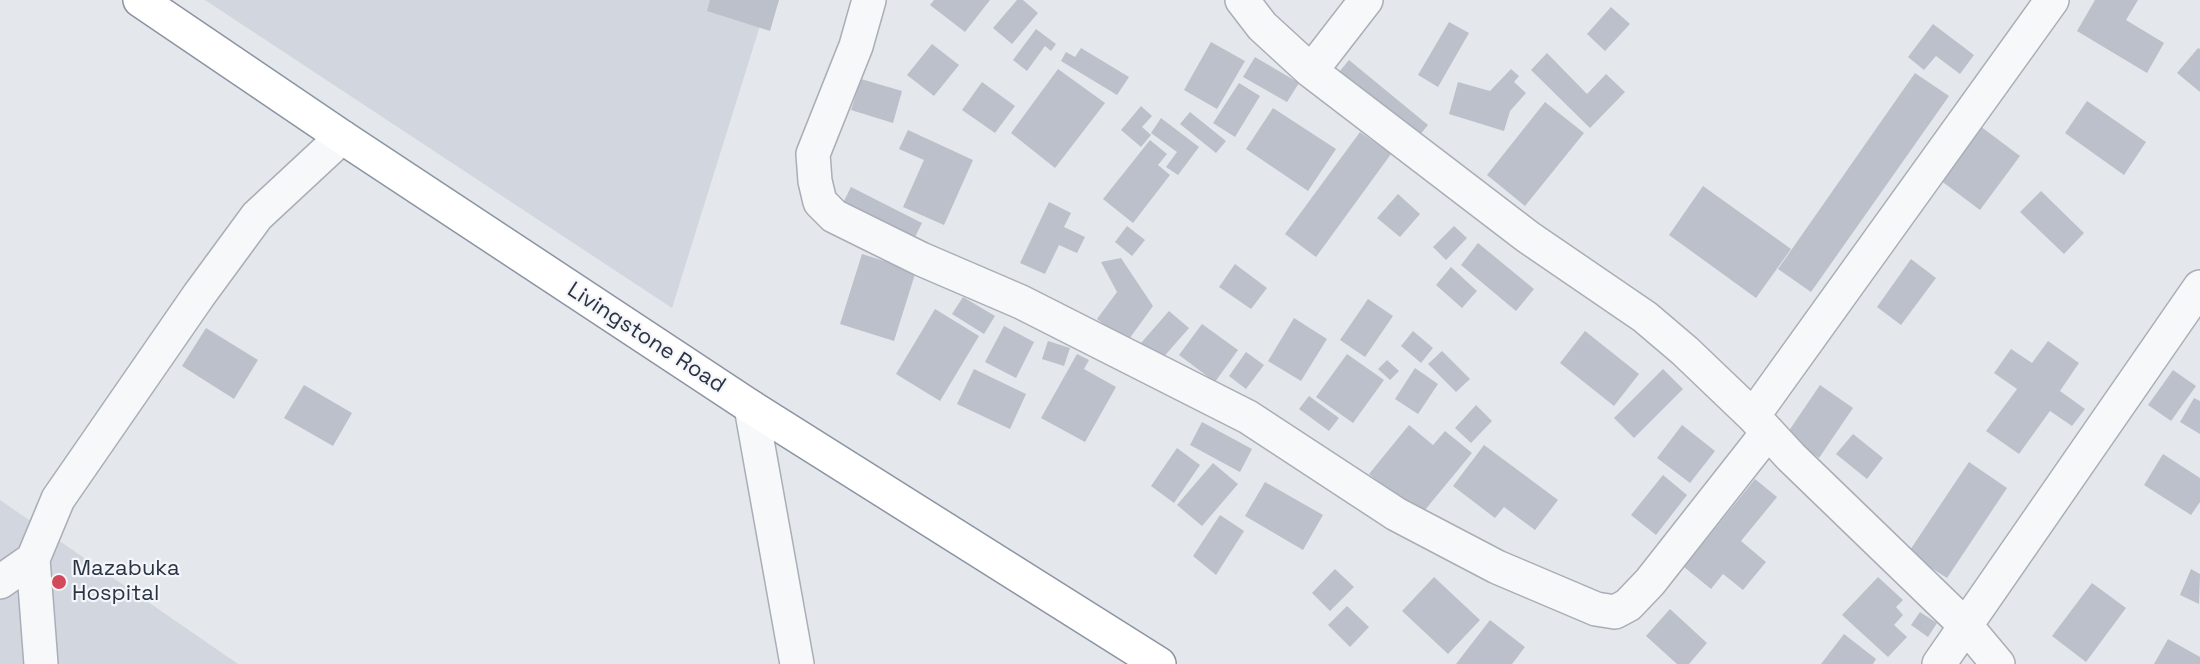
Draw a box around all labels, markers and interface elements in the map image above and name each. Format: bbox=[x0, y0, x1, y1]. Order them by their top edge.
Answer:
street label: Livingstone Road bbox=[562, 277, 730, 399]
place label: Mazabuka Hospital bbox=[72, 556, 180, 608]
marker: Mazabuka Hospital bbox=[50, 573, 68, 591]

